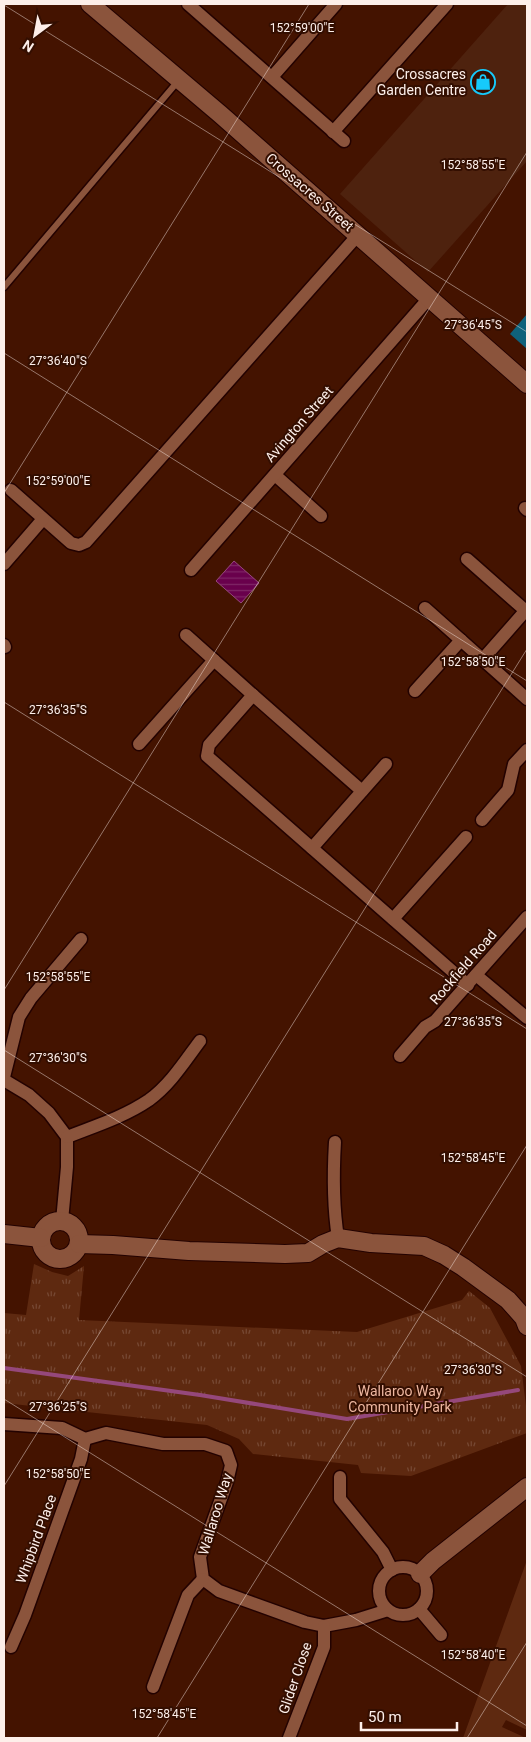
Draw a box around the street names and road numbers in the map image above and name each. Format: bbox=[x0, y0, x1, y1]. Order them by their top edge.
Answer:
street label: Crossacres Street bbox=[263, 150, 357, 235]
street label: Avington Street bbox=[262, 383, 337, 465]
street label: Rockfield Road bbox=[426, 927, 500, 1007]
street label: Wallaroo Way bbox=[195, 1471, 235, 1557]
street label: Whipbird Place bbox=[13, 1492, 59, 1586]
street label: Glider Close bbox=[275, 1640, 315, 1716]

